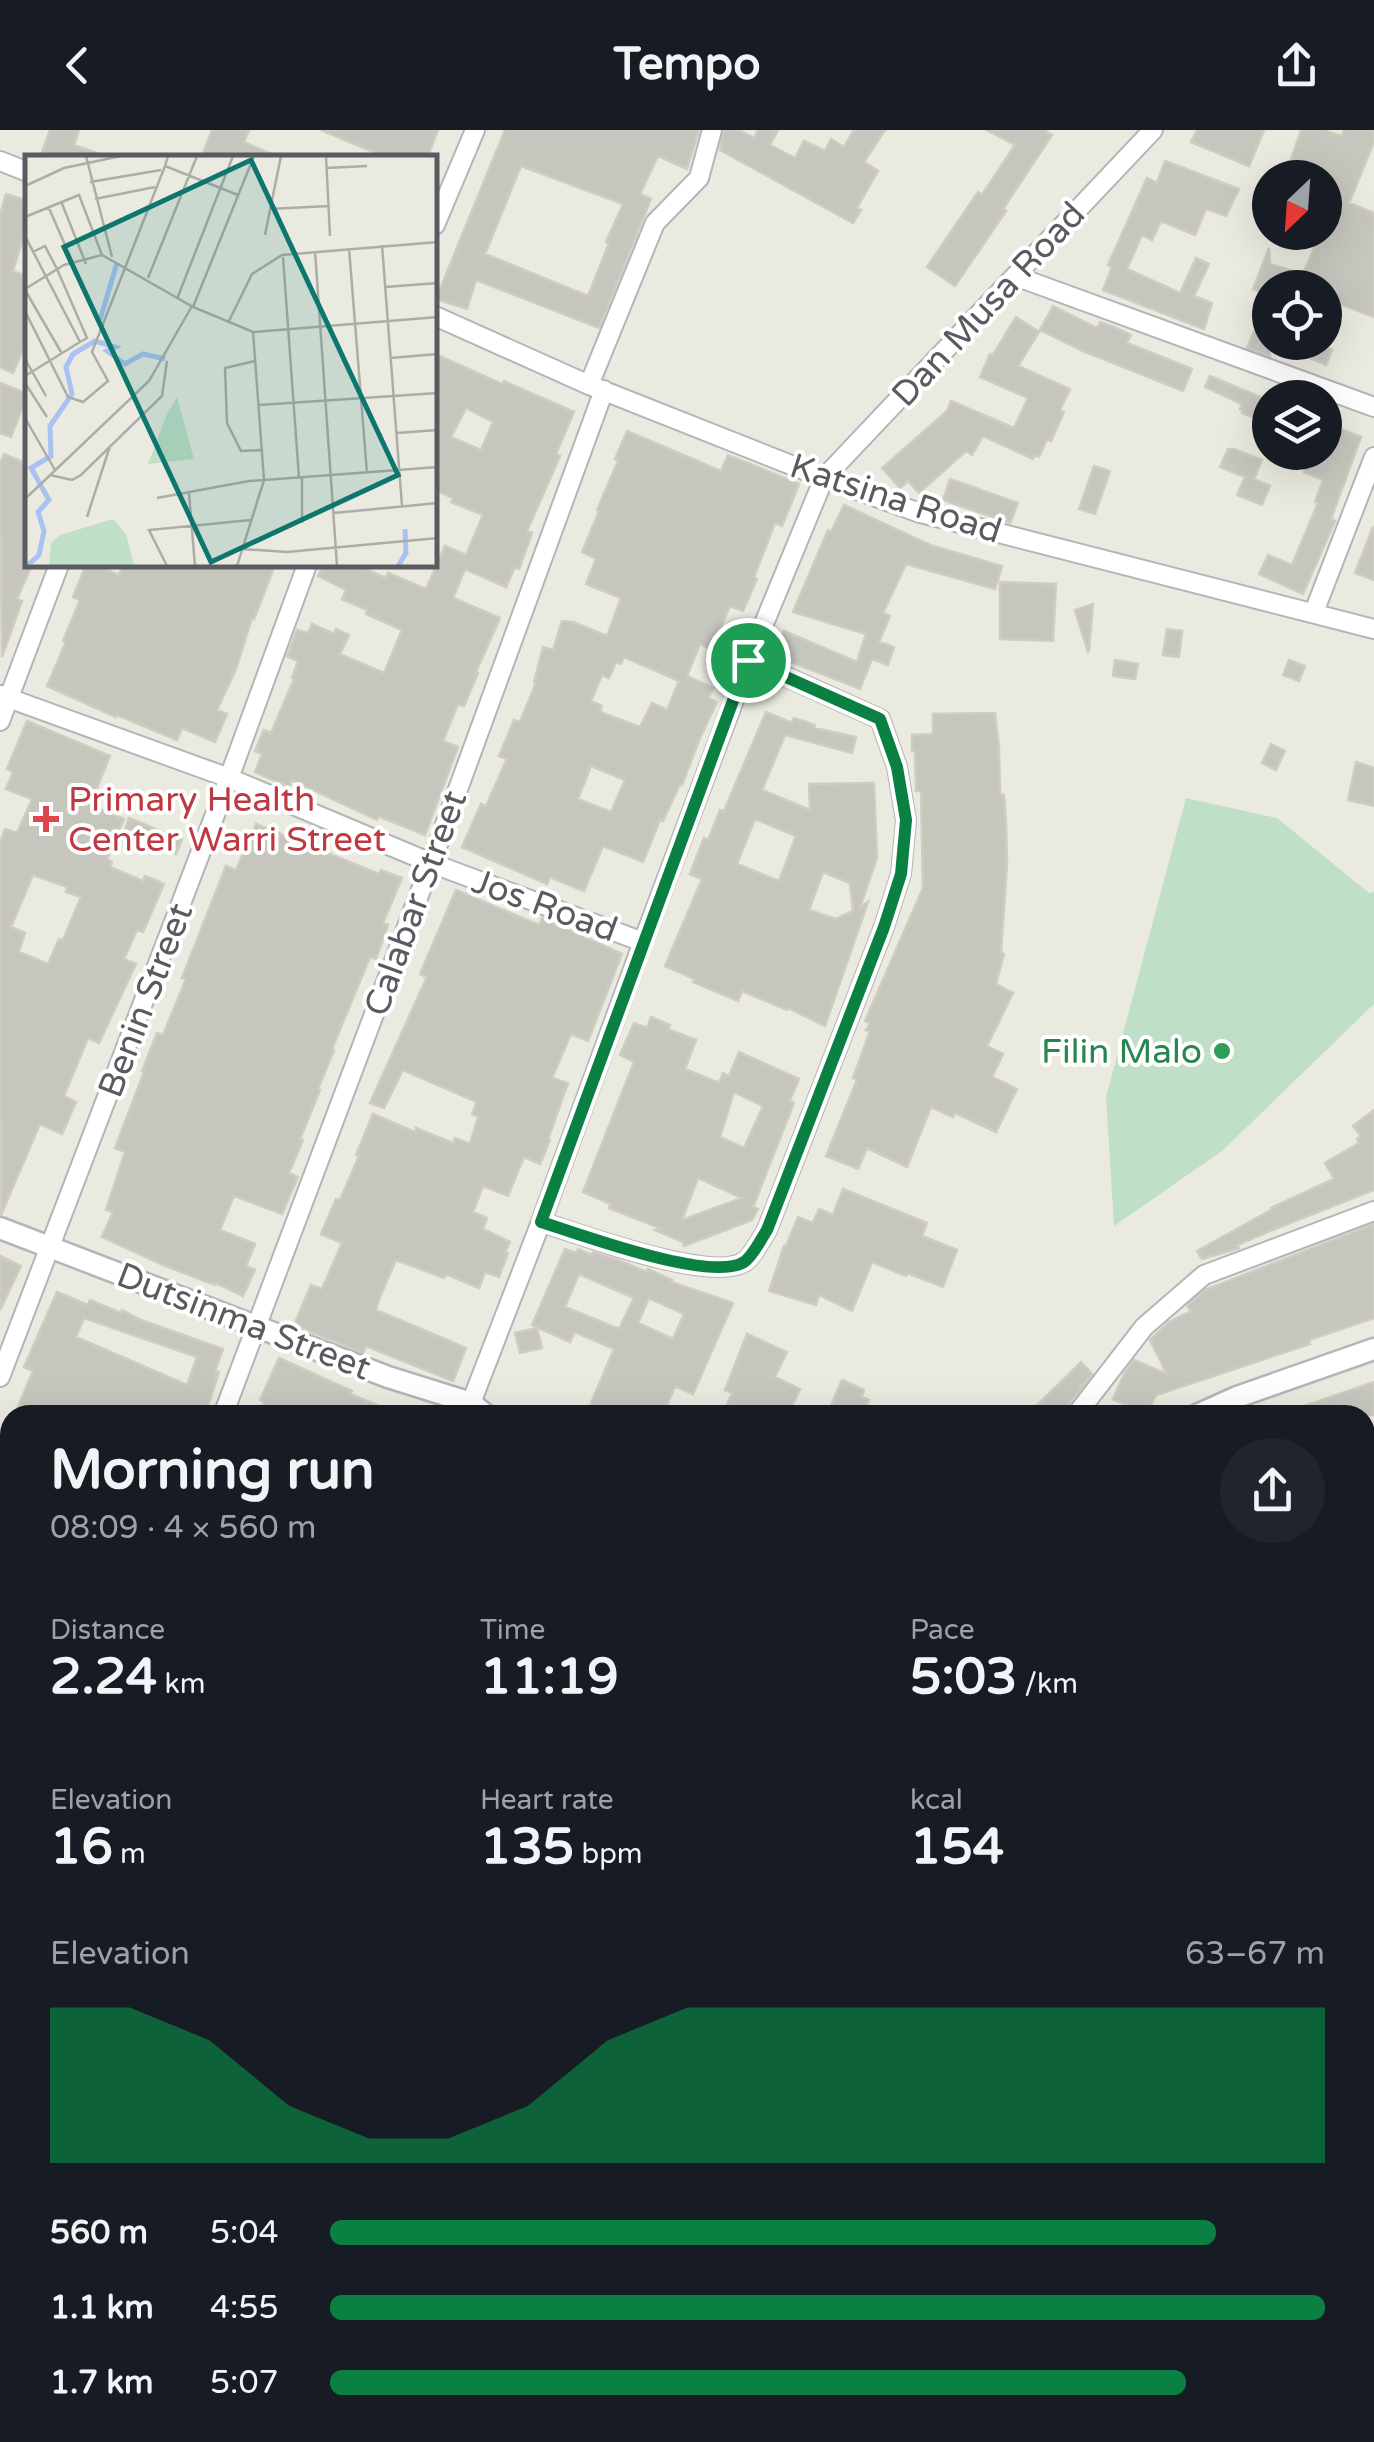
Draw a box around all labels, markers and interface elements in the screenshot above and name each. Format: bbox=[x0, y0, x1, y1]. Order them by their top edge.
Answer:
icon: back bbox=[50, 38, 105, 93]
text: Tempo bbox=[613, 38, 761, 92]
icon: share bbox=[1269, 38, 1324, 93]
inset map bbox=[25, 155, 438, 568]
north arrow bbox=[1252, 160, 1342, 250]
map controls bbox=[1252, 160, 1342, 470]
street label: Dan Musa Road bbox=[883, 194, 1094, 416]
button: locate bbox=[1252, 270, 1342, 360]
button: layers bbox=[1252, 380, 1342, 470]
street label: Katsina Road bbox=[785, 445, 1007, 553]
pin bbox=[706, 618, 791, 703]
icon: arrive bbox=[721, 633, 776, 688]
place label: Primary Health Center Warri Street bbox=[68, 779, 386, 861]
street label: Calabar Street bbox=[356, 785, 476, 1022]
marker: Primary Health Center Warri Street bbox=[33, 806, 59, 832]
street label: Jos Road bbox=[466, 860, 623, 952]
street label: Benin Street bbox=[90, 897, 202, 1103]
place label: Filin Malo bbox=[1041, 1031, 1202, 1073]
marker: Filin Malo bbox=[1211, 1040, 1233, 1062]
street label: Dutsinma Street bbox=[111, 1254, 376, 1390]
text: Morning run bbox=[50, 1438, 375, 1504]
button: share bbox=[1220, 1438, 1325, 1543]
text: 08:09 · 4 × 560 m bbox=[50, 1509, 316, 1547]
text: Distance bbox=[50, 1613, 165, 1647]
text: Time bbox=[480, 1613, 545, 1647]
text: Pace bbox=[910, 1613, 974, 1647]
text: 2.24 bbox=[50, 1647, 157, 1707]
text: 11:19 bbox=[480, 1647, 619, 1707]
text: 5:03 bbox=[910, 1647, 1017, 1707]
text: km bbox=[157, 1667, 205, 1701]
text: /km bbox=[1017, 1667, 1078, 1701]
text: Elevation bbox=[50, 1783, 172, 1817]
text: Heart rate bbox=[480, 1783, 614, 1817]
text: kcal bbox=[910, 1783, 963, 1817]
text: 16 bbox=[50, 1817, 113, 1877]
text: 135 bbox=[480, 1817, 574, 1877]
text: 154 bbox=[910, 1817, 1004, 1877]
text: m bbox=[113, 1837, 146, 1871]
text: bpm bbox=[574, 1837, 643, 1871]
text: Elevation bbox=[50, 1935, 190, 1973]
text: 63–67 m bbox=[1185, 1935, 1325, 1973]
text: 560 m bbox=[50, 2214, 148, 2252]
text: 5:04 bbox=[210, 2214, 279, 2252]
text: 1.1 km bbox=[50, 2289, 154, 2327]
text: 4:55 bbox=[210, 2289, 279, 2327]
text: 1.7 km bbox=[50, 2364, 153, 2402]
text: 5:07 bbox=[210, 2364, 279, 2402]

